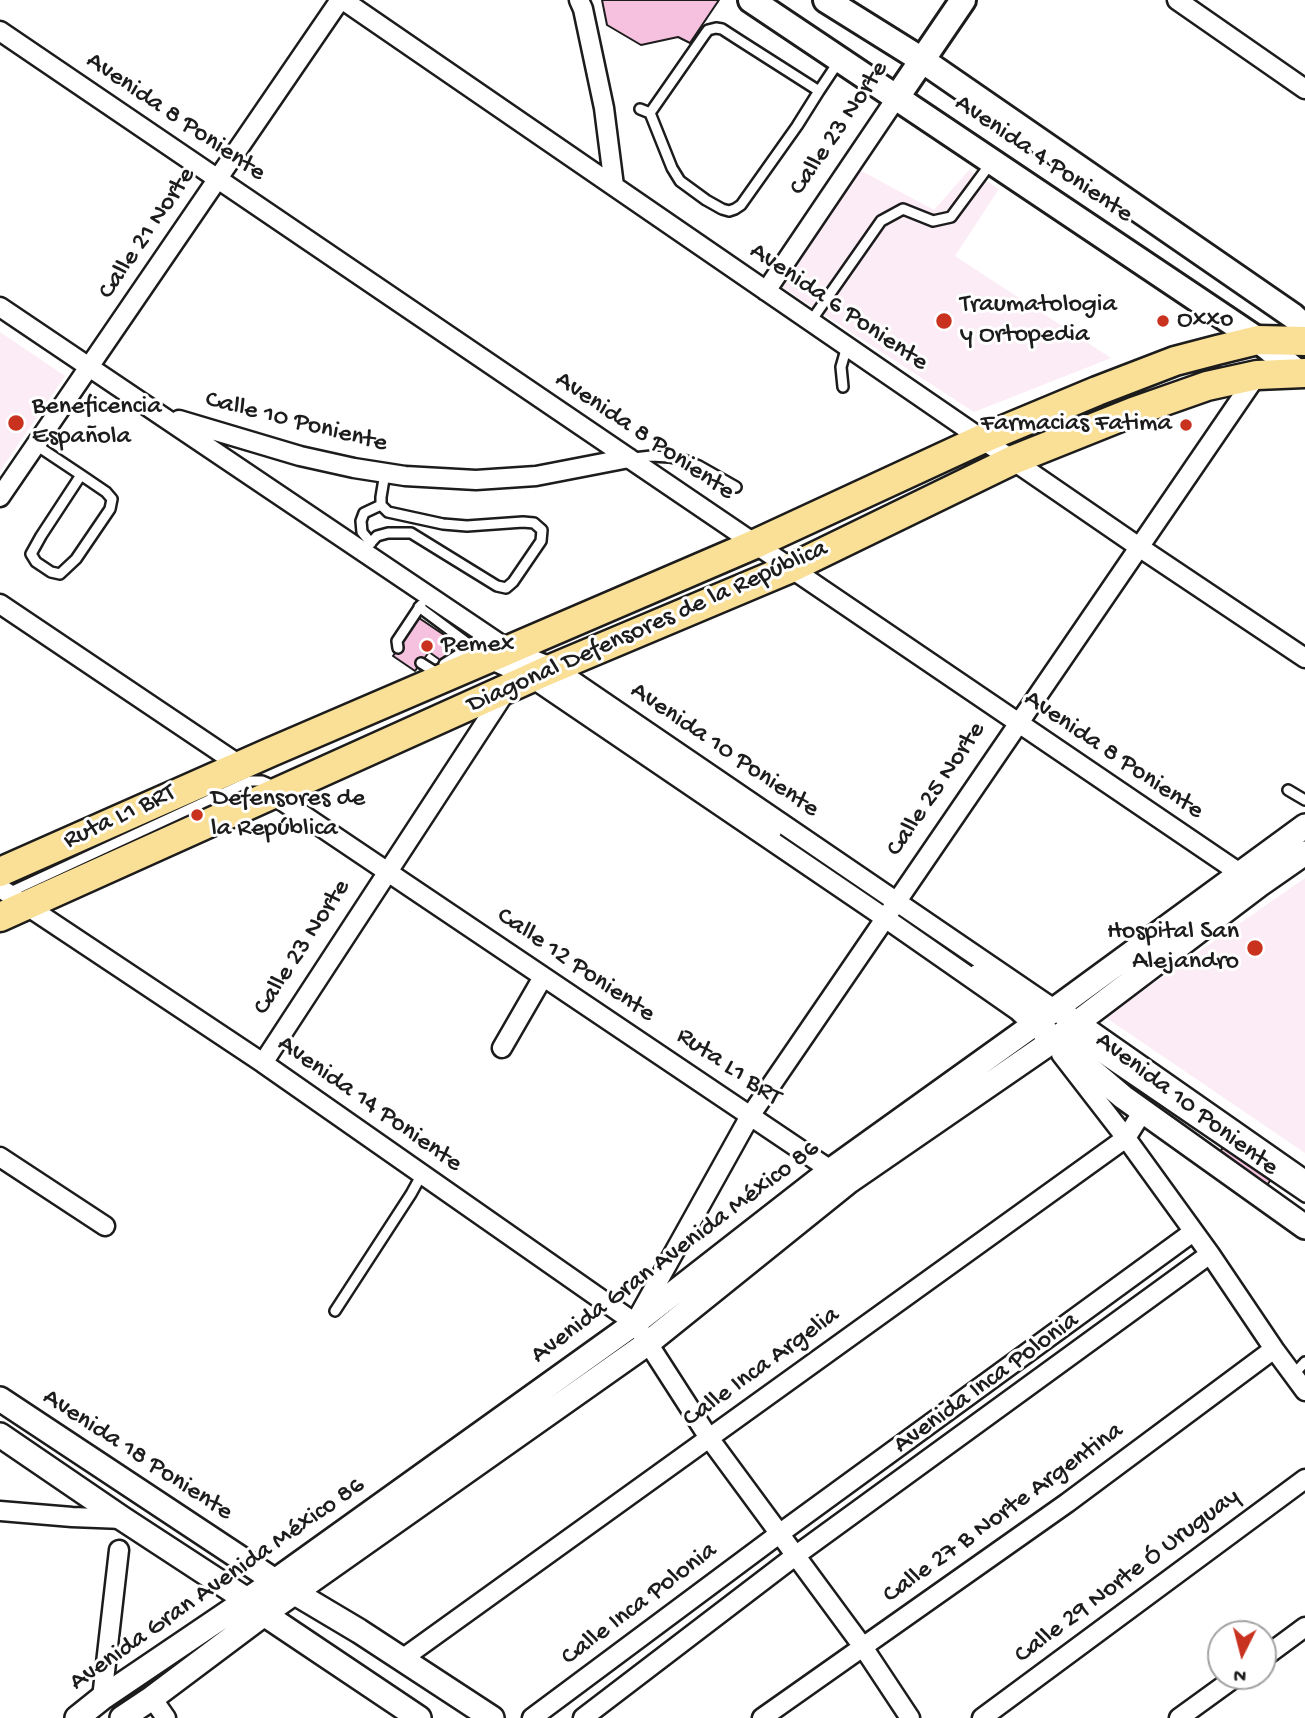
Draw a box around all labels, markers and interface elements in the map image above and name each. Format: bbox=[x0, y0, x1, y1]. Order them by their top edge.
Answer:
street label: Avenida 8 Poniente bbox=[79, 46, 271, 190]
street label: Calle 23 Norte bbox=[784, 56, 896, 202]
street label: Avenida 4 Poniente bbox=[948, 89, 1138, 231]
street label: Calle 21 Norte bbox=[92, 162, 204, 306]
street label: Avenida 6 Poniente bbox=[743, 237, 933, 379]
place label: Traumatologia y Ortopedia bbox=[960, 290, 1117, 352]
place label: Oxxo bbox=[1177, 305, 1233, 337]
marker: Traumatologia y Ortopedia bbox=[934, 311, 954, 331]
marker: Oxxo bbox=[1155, 313, 1171, 329]
street label: Avenida 8 Poniente bbox=[548, 365, 740, 509]
street label: Calle 10 Poniente bbox=[202, 385, 390, 461]
place label: Beneficencia Española bbox=[32, 392, 162, 453]
place label: Farmacias Fatima bbox=[981, 409, 1172, 441]
marker: Beneficencia Española bbox=[6, 413, 26, 433]
marker: Farmacias Fatima bbox=[1178, 417, 1194, 433]
street label: Diagonal Defensores de la República bbox=[463, 534, 833, 722]
place label: Pemex bbox=[441, 630, 514, 662]
marker: Pemex bbox=[419, 638, 435, 654]
street label: Avenida 10 Poniente bbox=[624, 676, 824, 826]
street label: Avenida 8 Poniente bbox=[1017, 684, 1209, 828]
street label: Calle 25 Norte bbox=[880, 717, 994, 863]
street label: Ruta L1 BRT bbox=[59, 778, 181, 858]
place label: Defensores de la República bbox=[211, 784, 365, 846]
marker: Defensores de la República bbox=[189, 807, 205, 823]
street label: Calle 23 Norte bbox=[248, 874, 358, 1022]
street label: Calle 12 Poniente bbox=[490, 901, 660, 1031]
place label: Hospital San Alejandro bbox=[1107, 917, 1239, 978]
marker: Hospital San Alejandro bbox=[1245, 938, 1265, 958]
street label: Ruta L1 BRT bbox=[669, 1021, 787, 1115]
street label: Avenida 10 Poniente bbox=[1088, 1026, 1284, 1184]
street label: Avenida 14 Poniente bbox=[271, 1030, 467, 1180]
street label: Avenida Gran Avenida México 86 bbox=[526, 1134, 826, 1372]
street label: Calle Inca Argelia bbox=[678, 1301, 846, 1435]
street label: Avenida Inca Polonia bbox=[888, 1306, 1086, 1462]
street label: Avenida 18 Poniente bbox=[36, 1383, 238, 1529]
street label: Calle 27 B Norte Argentina bbox=[878, 1416, 1130, 1612]
street label: Avenida Gran Avenida México 86 bbox=[64, 1471, 372, 1699]
street label: Calle 29 Norte Ó Uruguay bbox=[1009, 1482, 1247, 1672]
street label: Calle Inca Polonia bbox=[556, 1536, 724, 1674]
north arrow bbox=[1207, 1620, 1277, 1690]
text: N bbox=[1233, 1662, 1247, 1686]

